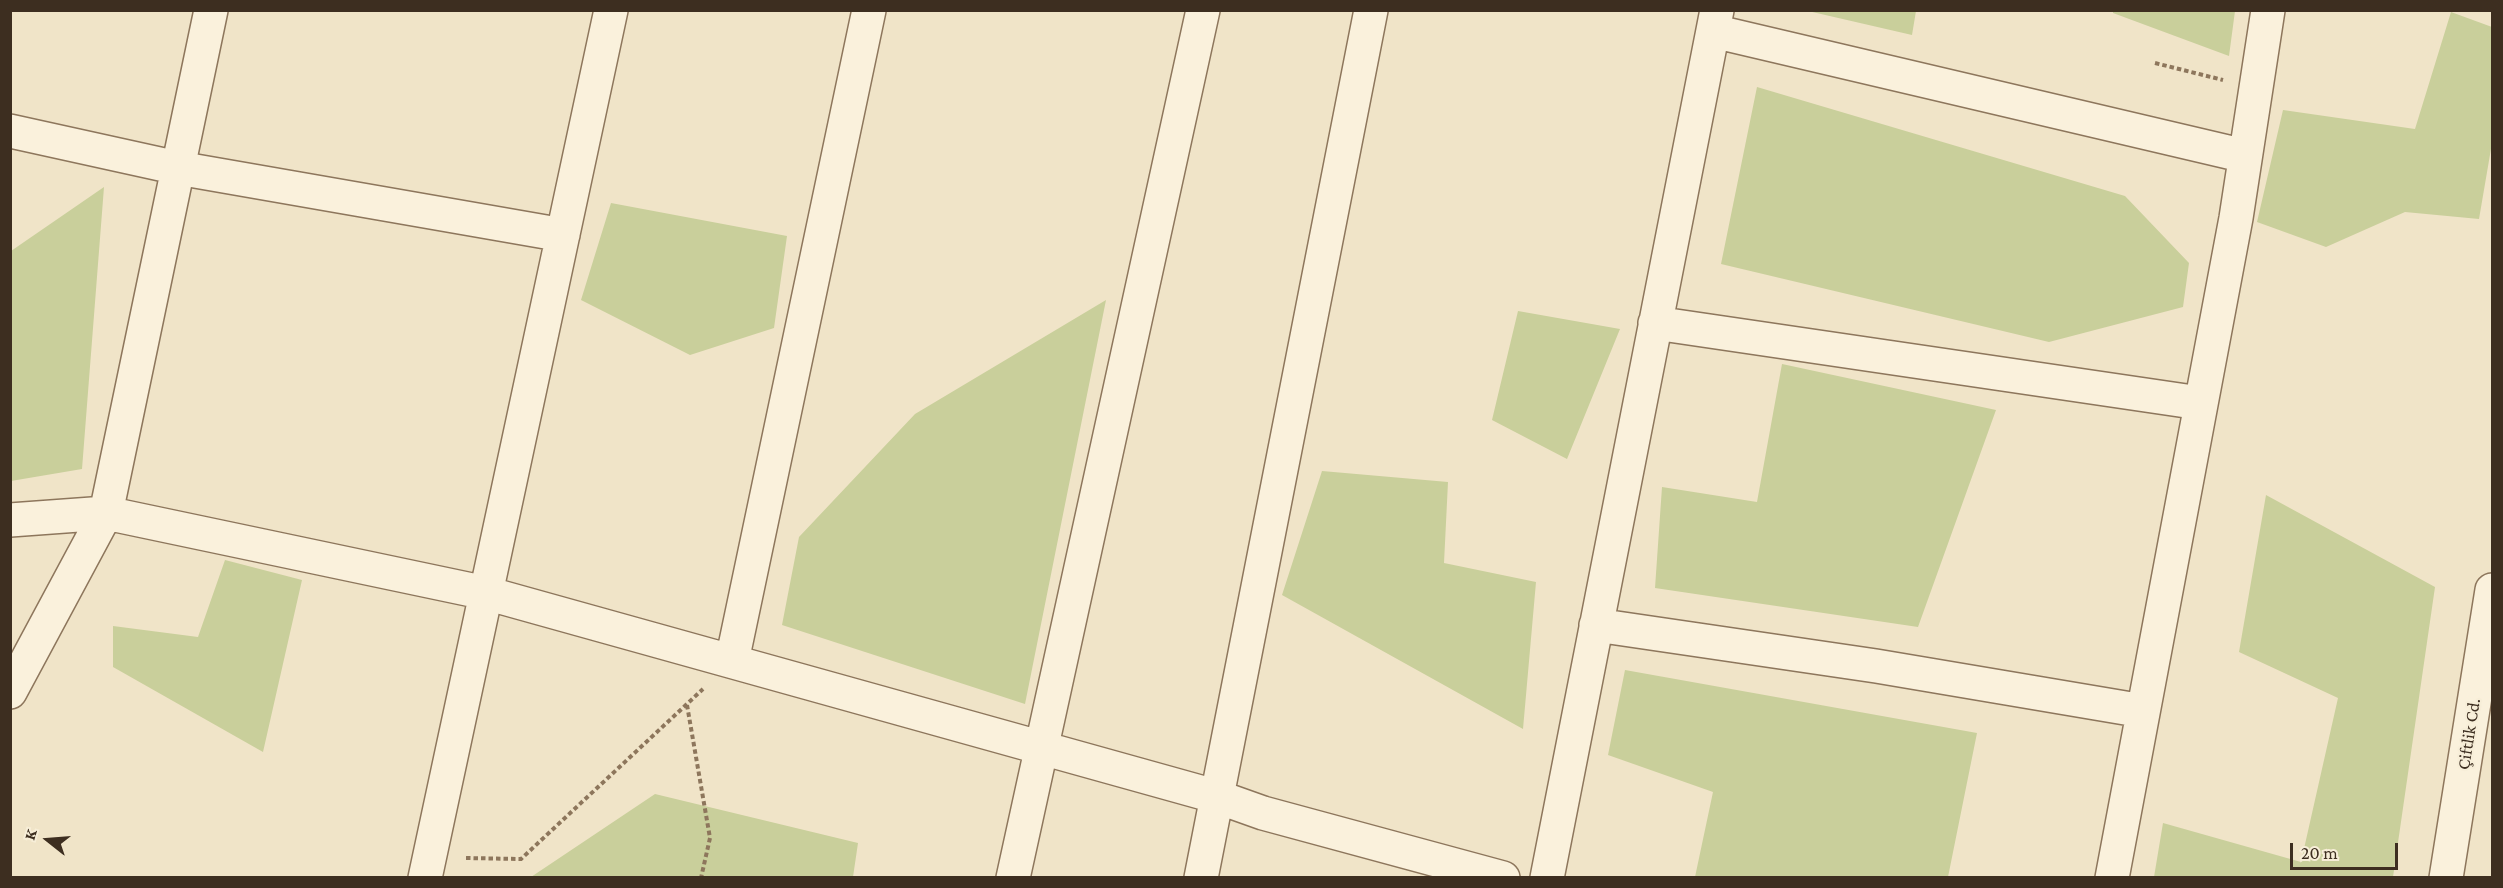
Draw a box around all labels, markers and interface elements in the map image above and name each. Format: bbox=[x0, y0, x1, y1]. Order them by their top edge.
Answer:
street label: Çiftlik Cd. bbox=[2453, 697, 2485, 771]
north arrow bbox=[18, 810, 78, 870]
text: K bbox=[21, 827, 40, 842]
scale bar bbox=[2293, 831, 2401, 869]
text: 20 m bbox=[2301, 843, 2338, 863]

